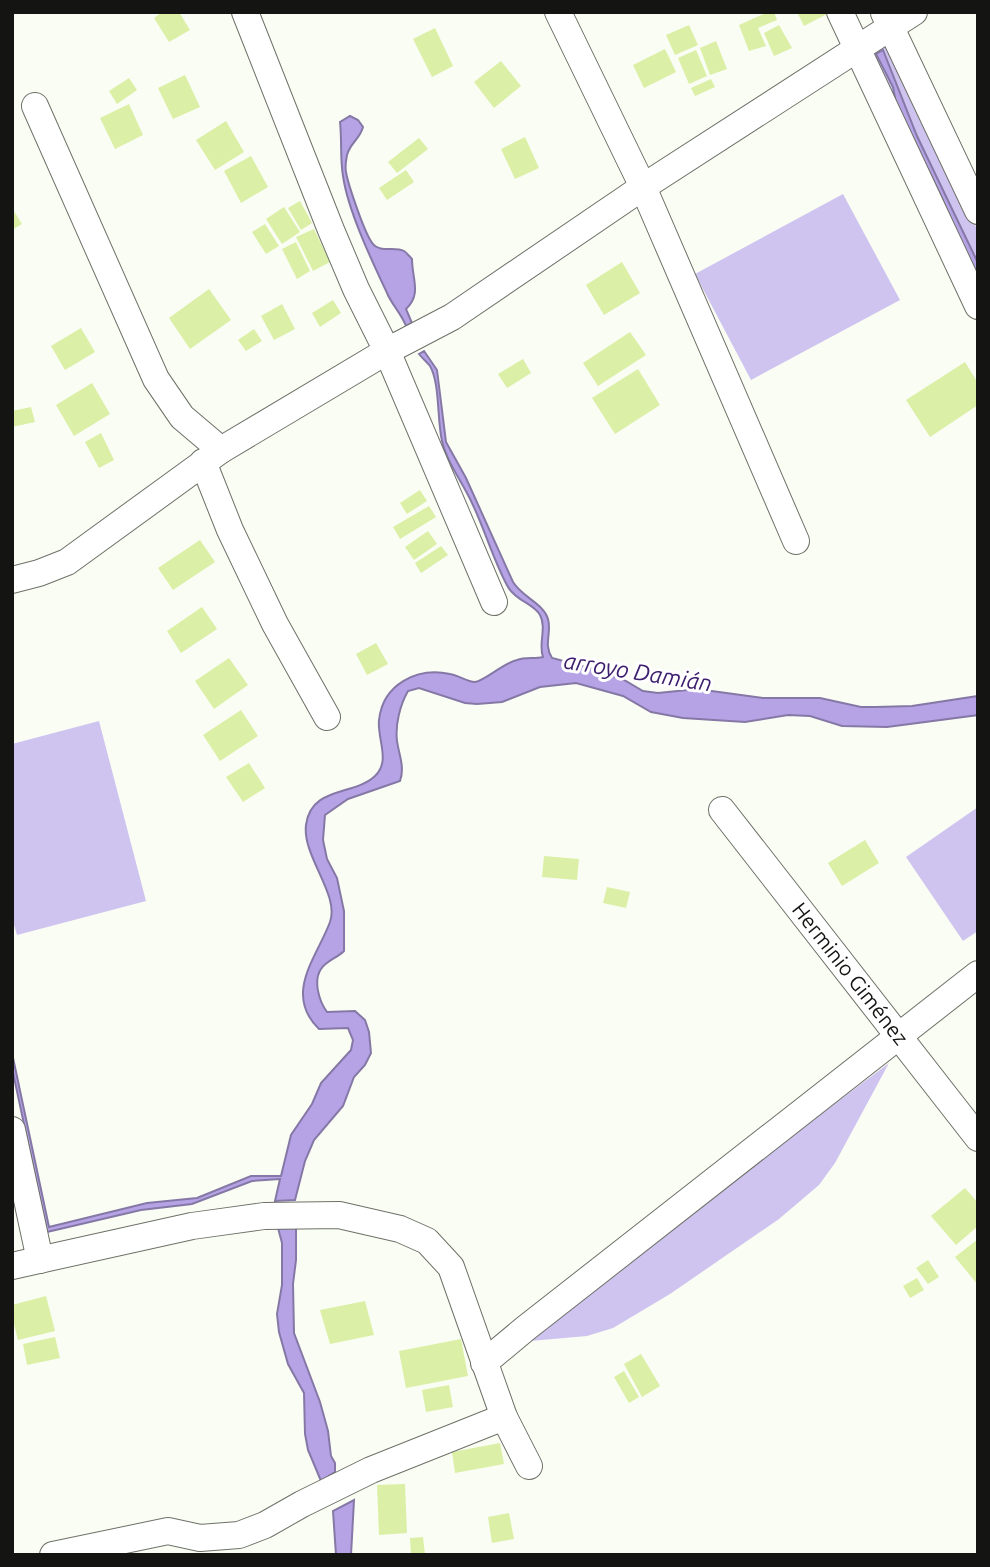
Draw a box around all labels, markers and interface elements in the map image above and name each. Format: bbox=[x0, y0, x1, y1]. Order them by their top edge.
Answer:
water label: arroyo Damián bbox=[562, 647, 714, 696]
street label: Herminio Giménez bbox=[788, 898, 914, 1049]

